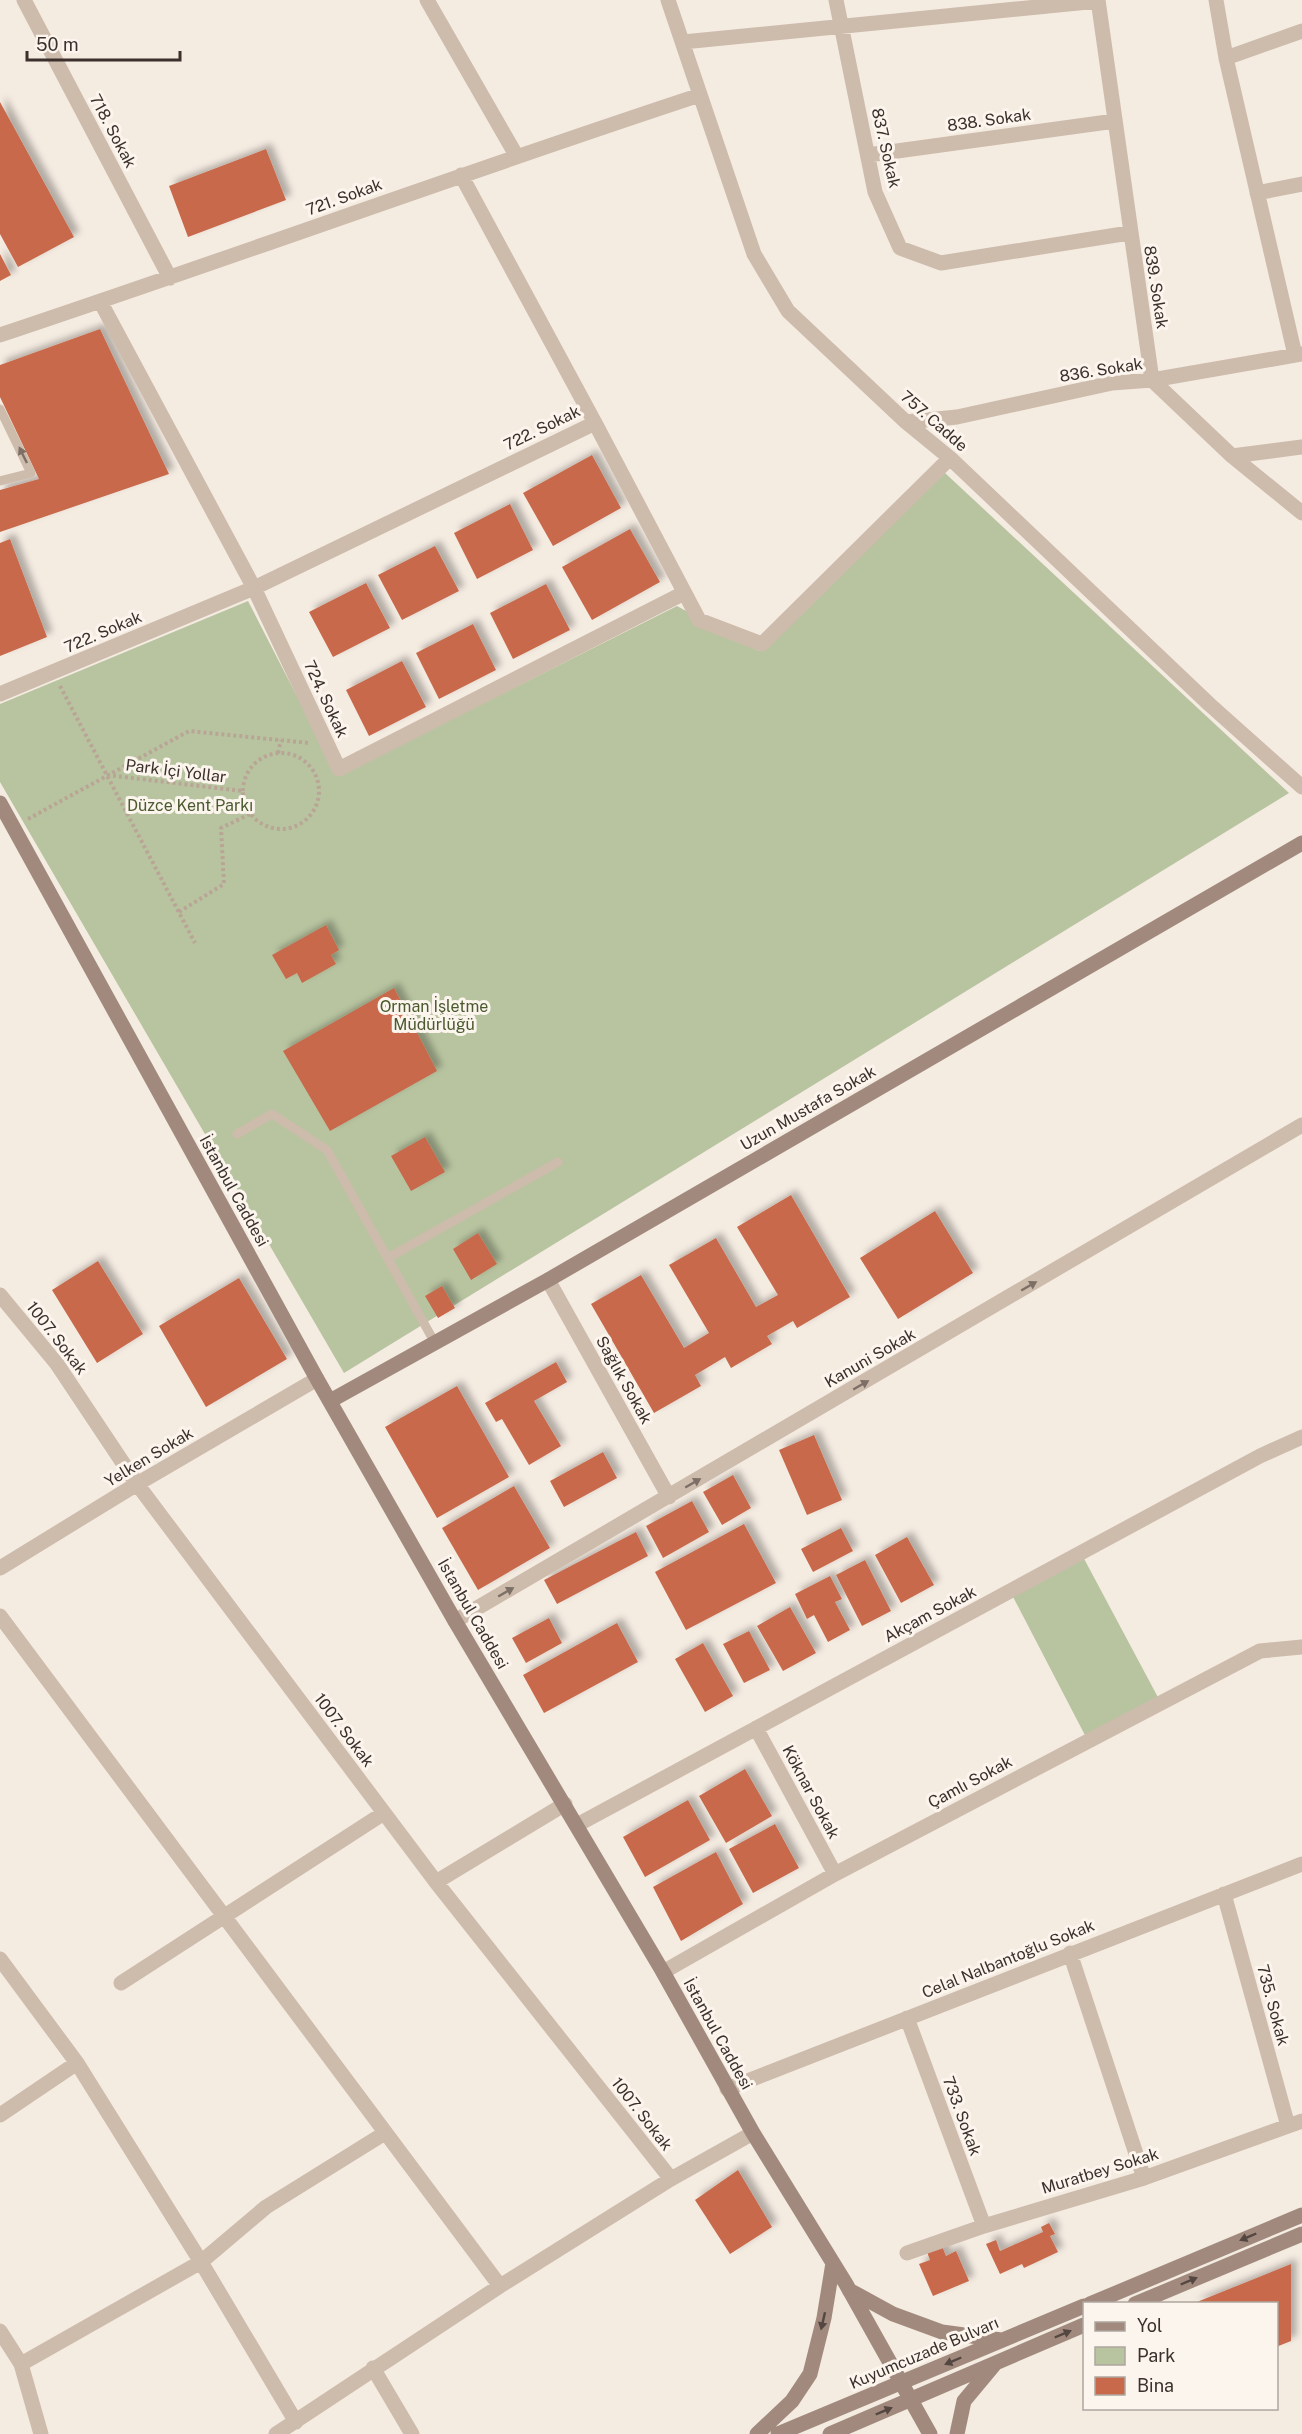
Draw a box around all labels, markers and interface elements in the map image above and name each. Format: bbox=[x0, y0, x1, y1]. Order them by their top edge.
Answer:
scale bar bbox=[27, 24, 180, 62]
text: 50 m bbox=[36, 34, 79, 55]
street label: 718. Sokak bbox=[86, 91, 140, 171]
street label: 838. Sokak bbox=[946, 105, 1032, 135]
street label: 837. Sokak bbox=[868, 106, 904, 190]
street label: 721. Sokak bbox=[303, 174, 385, 220]
street label: 839. Sokak bbox=[1140, 244, 1172, 330]
street label: 836. Sokak bbox=[1058, 354, 1144, 386]
street label: 757. Cadde bbox=[897, 387, 971, 455]
street label: 722. Sokak bbox=[501, 401, 583, 455]
one-way arrow bbox=[18, 447, 27, 464]
street label: 722. Sokak bbox=[61, 607, 145, 657]
street label: 724. Sokak bbox=[300, 657, 352, 741]
street label: Park İçi Yollar bbox=[125, 754, 228, 787]
park label: Düzce Kent Parkı bbox=[127, 796, 253, 815]
park label: Orman İşletme Müdürlüğü bbox=[380, 996, 488, 1034]
street label: Uzun Mustafa Sokak bbox=[737, 1062, 879, 1154]
street label: İstanbul Caddesi bbox=[196, 1132, 273, 1250]
one-way arrow bbox=[1021, 1280, 1037, 1291]
street label: 1007. Sokak bbox=[23, 1298, 91, 1378]
street label: Kanuni Sokak bbox=[821, 1324, 919, 1392]
street label: Sağlık Sokak bbox=[592, 1333, 656, 1427]
one-way arrow bbox=[853, 1379, 869, 1390]
street label: Yelken Sokak bbox=[101, 1423, 197, 1491]
one-way arrow bbox=[685, 1478, 701, 1489]
street label: İstanbul Caddesi bbox=[434, 1555, 513, 1673]
street label: Akçam Sokak bbox=[881, 1582, 979, 1646]
one-way arrow bbox=[498, 1586, 514, 1597]
street label: 1007. Sokak bbox=[310, 1689, 378, 1771]
street label: Köknar Sokak bbox=[778, 1742, 844, 1842]
street label: Çamlı Sokak bbox=[925, 1752, 1015, 1812]
street label: Celal Nalbantoğlu Sokak bbox=[919, 1916, 1097, 2002]
street label: 735. Sokak bbox=[1253, 1962, 1293, 2048]
street label: İstanbul Caddesi bbox=[680, 1975, 757, 2093]
street label: 1007. Sokak bbox=[608, 2074, 676, 2154]
street label: 733. Sokak bbox=[939, 2074, 985, 2158]
street label: Muratbey Sokak bbox=[1039, 2144, 1161, 2198]
one-way arrow bbox=[1239, 2233, 1257, 2242]
one-way arrow bbox=[1180, 2275, 1198, 2285]
legend bbox=[1083, 2302, 1278, 2410]
one-way arrow bbox=[818, 2312, 827, 2331]
street label: Kuyumcuzade Bulvarı bbox=[847, 2313, 1001, 2393]
text: Yol bbox=[1137, 2315, 1162, 2336]
one-way arrow bbox=[1054, 2329, 1072, 2338]
text: Park bbox=[1137, 2345, 1175, 2366]
one-way arrow bbox=[944, 2357, 962, 2366]
text: Bina bbox=[1137, 2375, 1174, 2396]
one-way arrow bbox=[875, 2406, 893, 2416]

